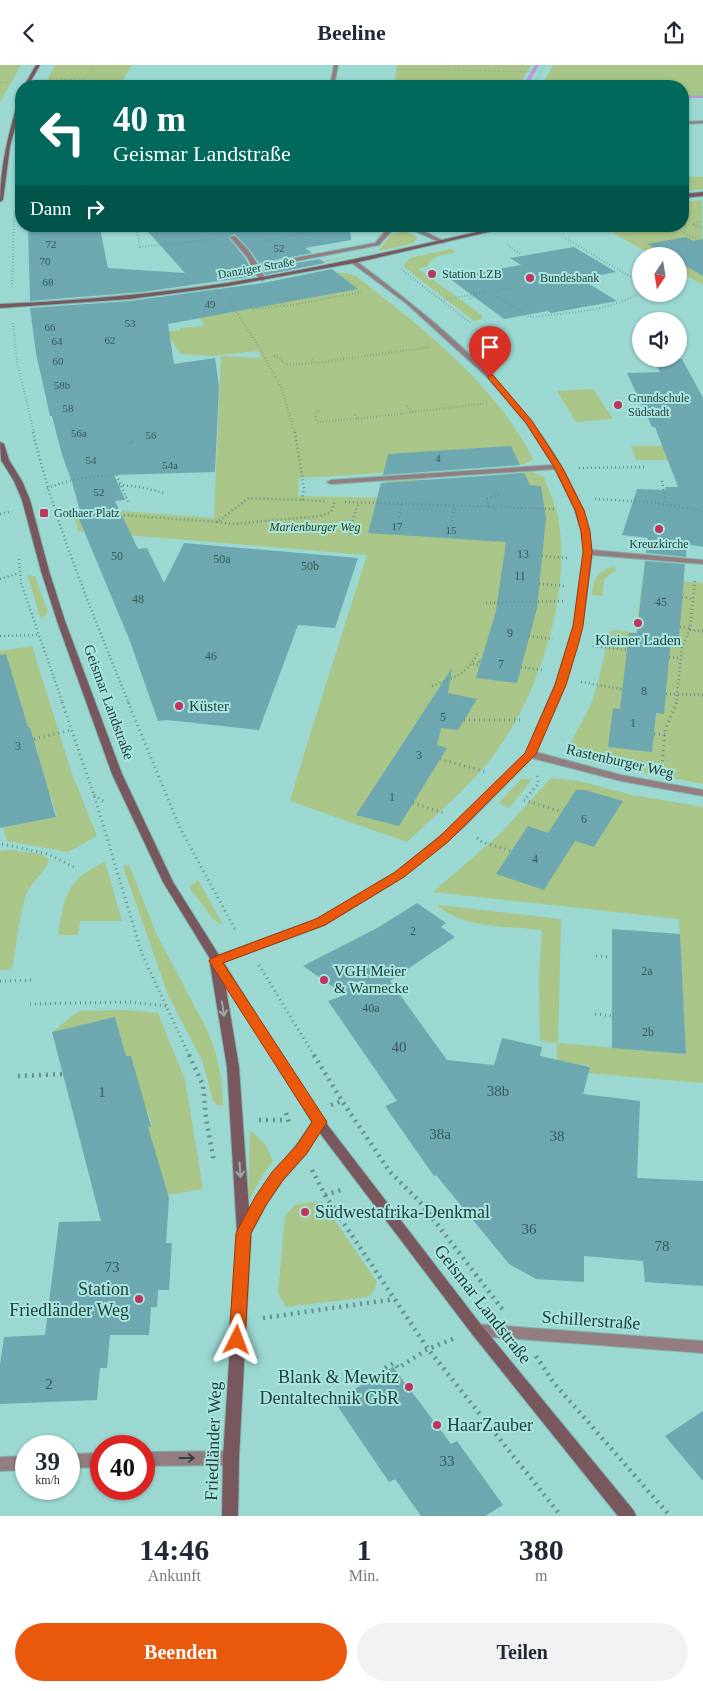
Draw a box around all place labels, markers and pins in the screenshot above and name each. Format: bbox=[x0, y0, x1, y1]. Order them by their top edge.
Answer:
place label: Station LZB bbox=[442, 267, 502, 281]
marker: Station LZB bbox=[426, 268, 438, 280]
place label: Bundesbank bbox=[540, 271, 599, 285]
marker: Bundesbank bbox=[524, 272, 536, 284]
pin bbox=[469, 326, 511, 377]
place label: Grundschule Südstadt bbox=[628, 391, 689, 419]
marker: Grundschule Südstadt bbox=[612, 399, 624, 411]
place label: Gothaer Platz bbox=[54, 506, 120, 520]
marker: Gothaer Platz bbox=[38, 507, 50, 519]
marker: Kreuzkirche bbox=[653, 523, 665, 535]
place label: Kreuzkirche bbox=[629, 537, 689, 551]
marker: Kleiner Laden bbox=[632, 617, 644, 629]
place label: Kleiner Laden bbox=[595, 632, 682, 648]
place label: Küster bbox=[189, 698, 229, 714]
marker: Küster bbox=[173, 700, 185, 712]
place label: VGH Meier & Warnecke bbox=[334, 963, 409, 996]
marker: VGH Meier & Warnecke bbox=[318, 974, 330, 986]
place label: Südwestafrika-Denkmal bbox=[315, 1202, 490, 1222]
marker: Südwestafrika-Denkmal bbox=[299, 1206, 311, 1218]
place label: Station Friedländer Weg bbox=[9, 1279, 129, 1320]
marker: Station Friedländer Weg bbox=[133, 1293, 145, 1305]
place label: Blank & Mewitz Dentaltechnik GbR bbox=[260, 1367, 399, 1408]
marker: Blank & Mewitz Dentaltechnik GbR bbox=[403, 1381, 415, 1393]
place label: HaarZauber bbox=[447, 1415, 533, 1435]
marker: HaarZauber bbox=[431, 1419, 443, 1431]

